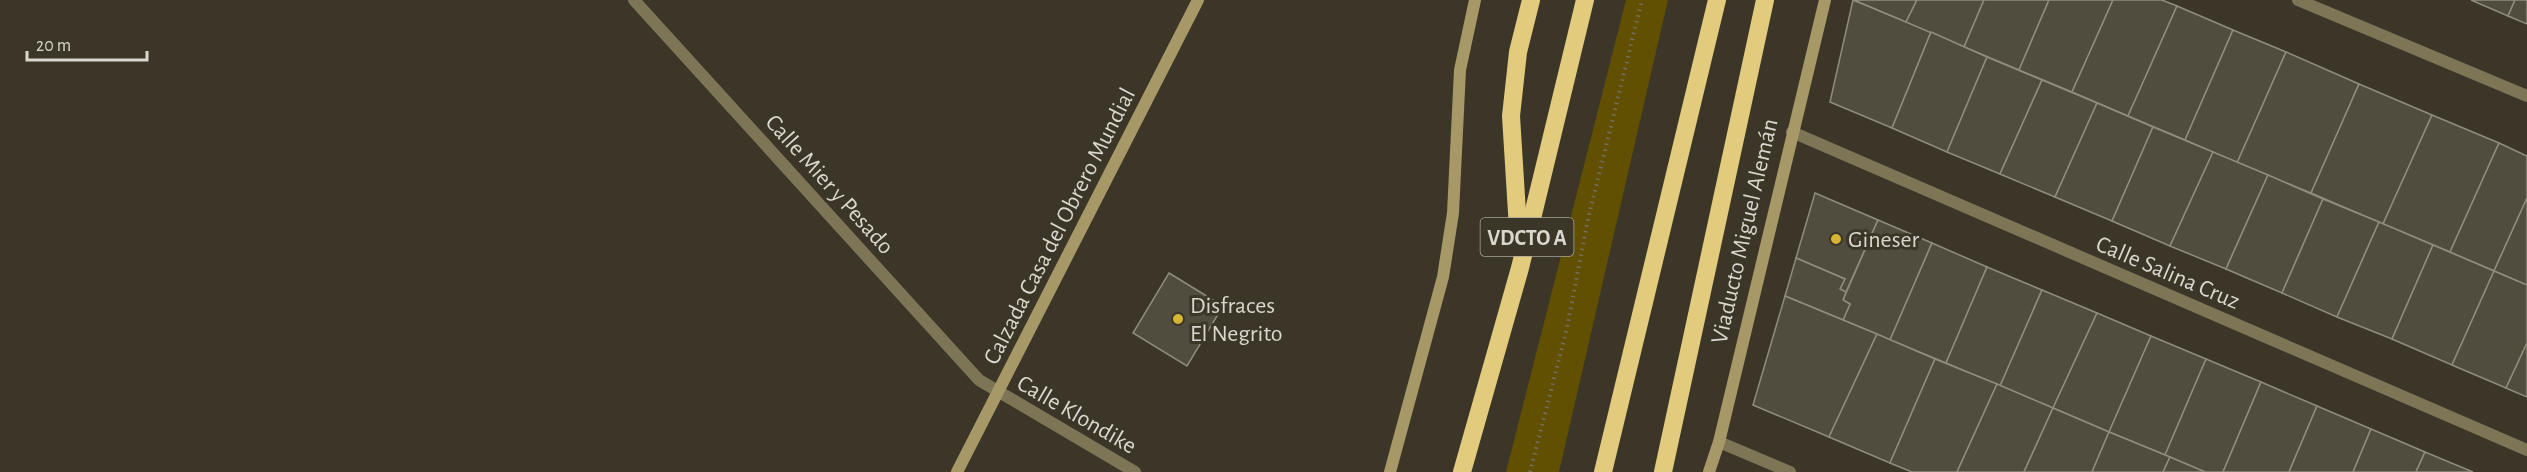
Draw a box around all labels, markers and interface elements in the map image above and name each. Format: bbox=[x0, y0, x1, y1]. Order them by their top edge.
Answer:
scale bar bbox=[27, 24, 147, 62]
text: 20 m bbox=[36, 37, 71, 55]
street label: Calzada Casa del Obrero Mundial bbox=[980, 84, 1140, 368]
street label: Calle Mier y Pesado bbox=[760, 110, 898, 259]
street label: Viaducto Miguel Alemán bbox=[1707, 116, 1783, 346]
road number: VDCTO A bbox=[1480, 218, 1574, 256]
place label: Gineser bbox=[1848, 228, 1920, 252]
marker: Gineser bbox=[1829, 232, 1843, 246]
street label: Calle Salina Cruz bbox=[2092, 232, 2243, 314]
place label: Disfraces El Negrito bbox=[1190, 294, 1283, 346]
marker: Disfraces El Negrito bbox=[1171, 312, 1185, 326]
street label: Calle Klondike bbox=[1013, 371, 1140, 459]

